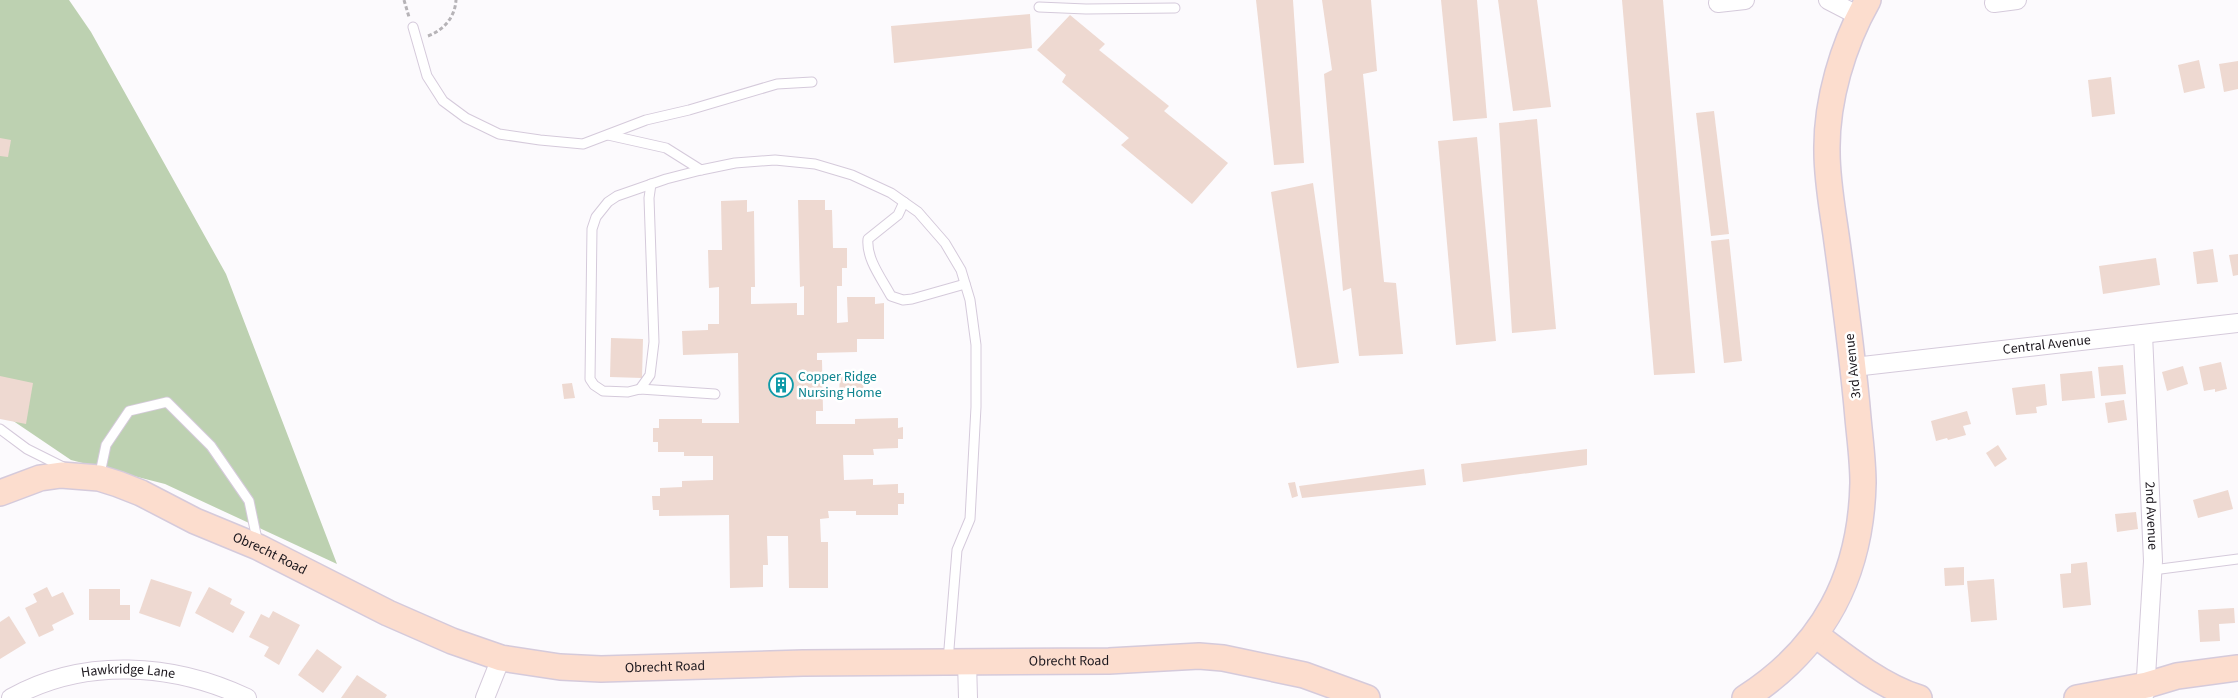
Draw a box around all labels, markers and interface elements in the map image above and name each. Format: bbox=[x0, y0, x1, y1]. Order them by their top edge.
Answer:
street label: Central Avenue bbox=[2002, 330, 2092, 360]
street label: 3rd Avenue bbox=[1840, 332, 1866, 400]
place label: Copper Ridge Nursing Home bbox=[798, 367, 882, 403]
building icon: Copper Ridge Nursing Home bbox=[768, 372, 794, 398]
street label: 2nd Avenue bbox=[2140, 481, 2163, 550]
street label: Obrecht Road bbox=[229, 528, 310, 580]
street label: Obrecht Road bbox=[1029, 651, 1109, 672]
street label: Obrecht Road bbox=[625, 656, 706, 678]
street label: Hawkridge Lane bbox=[80, 659, 177, 684]

